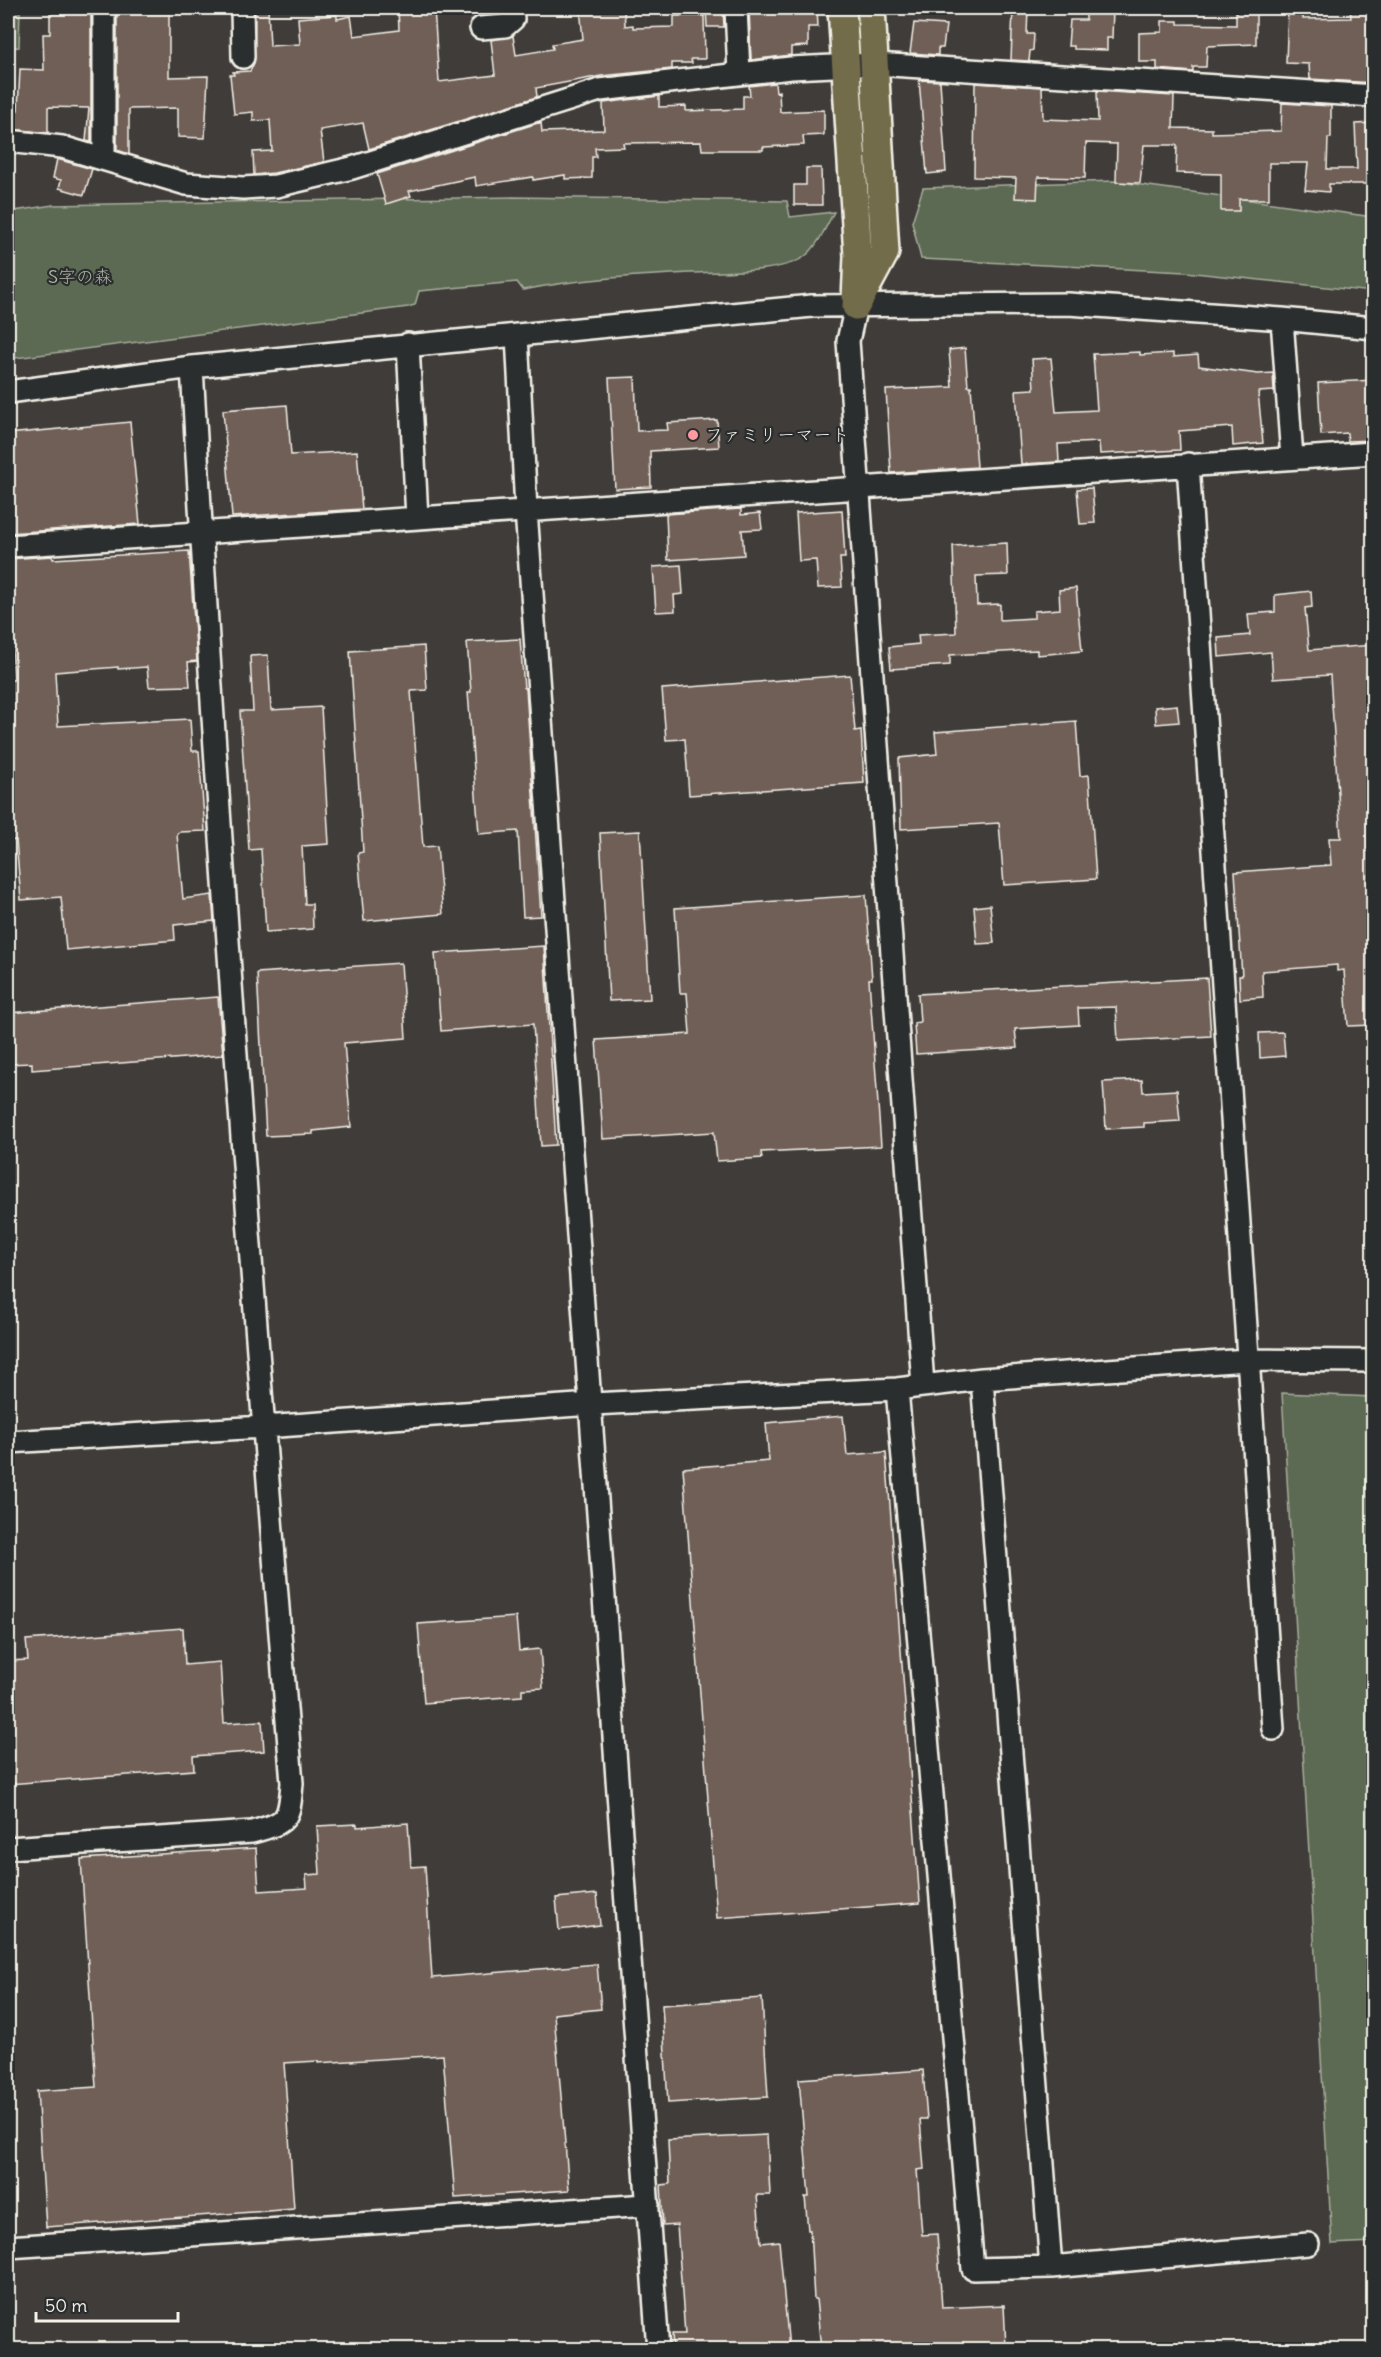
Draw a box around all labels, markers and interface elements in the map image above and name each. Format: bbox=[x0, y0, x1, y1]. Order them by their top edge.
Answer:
park label: S字の森 bbox=[48, 265, 112, 288]
place label: ファミリーマート bbox=[705, 423, 849, 446]
marker: ファミリーマート bbox=[686, 428, 700, 442]
scale bar bbox=[36, 2285, 178, 2323]
text: 50 m bbox=[45, 2294, 87, 2317]

